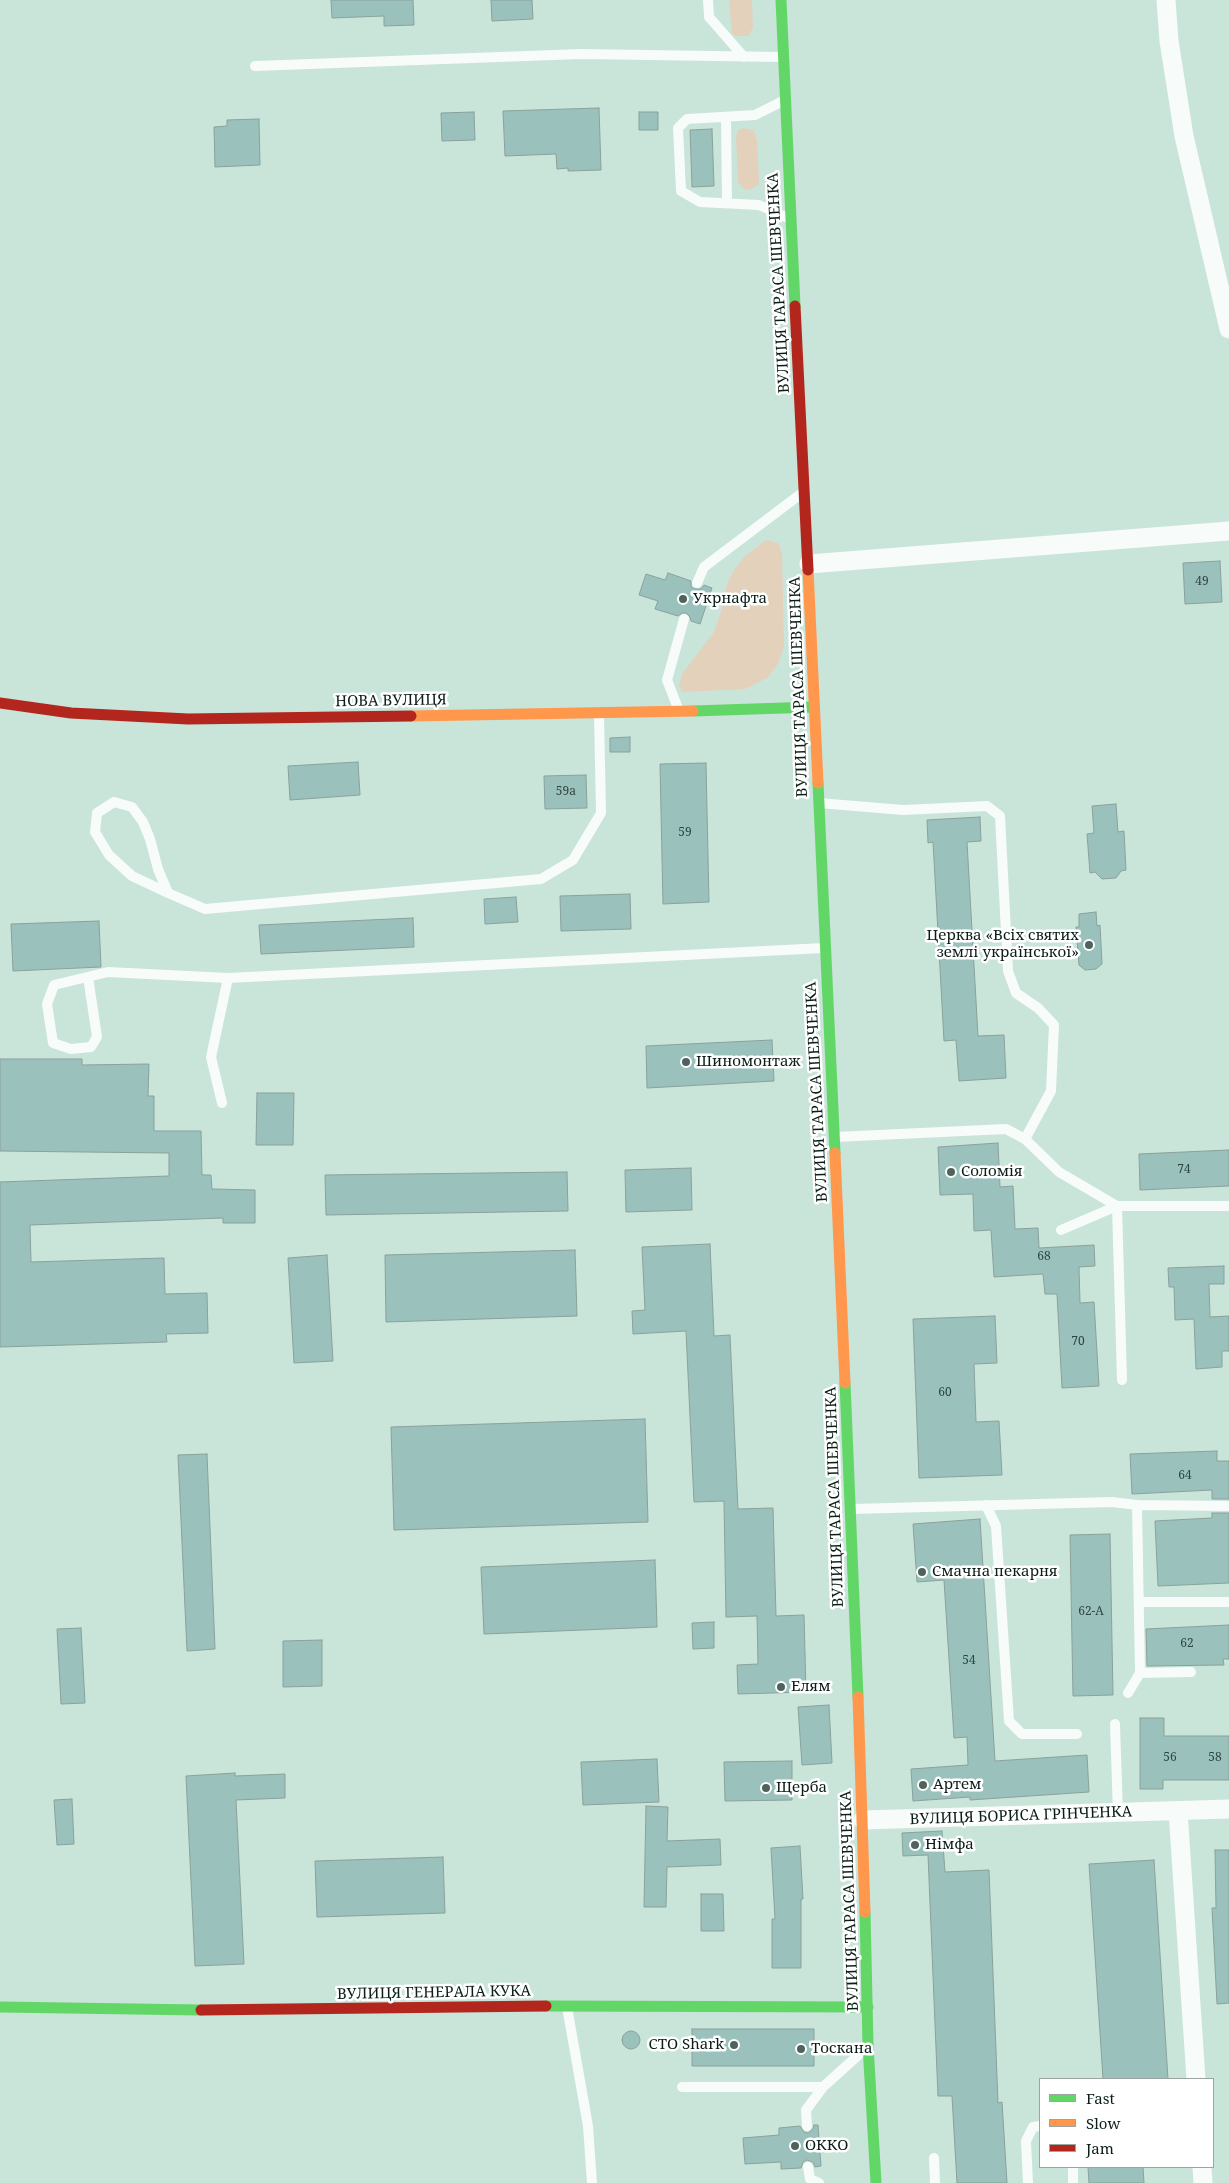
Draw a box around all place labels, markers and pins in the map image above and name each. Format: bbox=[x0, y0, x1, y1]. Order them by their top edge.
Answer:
place label: Укрнафта bbox=[693, 590, 767, 608]
marker: Укрнафта bbox=[677, 593, 689, 605]
place label: Церква «Всіх святих землі української» bbox=[926, 927, 1079, 962]
marker: Церква «Всіх святих землі української» bbox=[1083, 939, 1095, 951]
place label: Шиномонтаж bbox=[696, 1053, 801, 1071]
marker: Шиномонтаж bbox=[680, 1056, 692, 1068]
place label: Соломiя bbox=[961, 1163, 1022, 1181]
marker: Соломiя bbox=[945, 1166, 957, 1178]
place label: Смачна пекарня bbox=[932, 1563, 1058, 1581]
marker: Смачна пекарня bbox=[916, 1566, 928, 1578]
place label: Елям bbox=[791, 1678, 831, 1696]
marker: Елям bbox=[775, 1681, 787, 1693]
place label: Артем bbox=[933, 1776, 981, 1794]
place label: Щерба bbox=[776, 1779, 827, 1797]
marker: Артем bbox=[917, 1779, 929, 1791]
marker: Щерба bbox=[760, 1782, 772, 1794]
place label: Німфа bbox=[925, 1836, 974, 1854]
marker: Німфа bbox=[909, 1839, 921, 1851]
place label: СТО Shark bbox=[648, 2036, 724, 2054]
marker: СТО Shark bbox=[728, 2039, 740, 2051]
place label: Тоскана bbox=[811, 2040, 872, 2058]
marker: Тоскана bbox=[795, 2043, 807, 2055]
place label: ОККО bbox=[805, 2137, 848, 2155]
marker: ОККО bbox=[789, 2140, 801, 2152]

